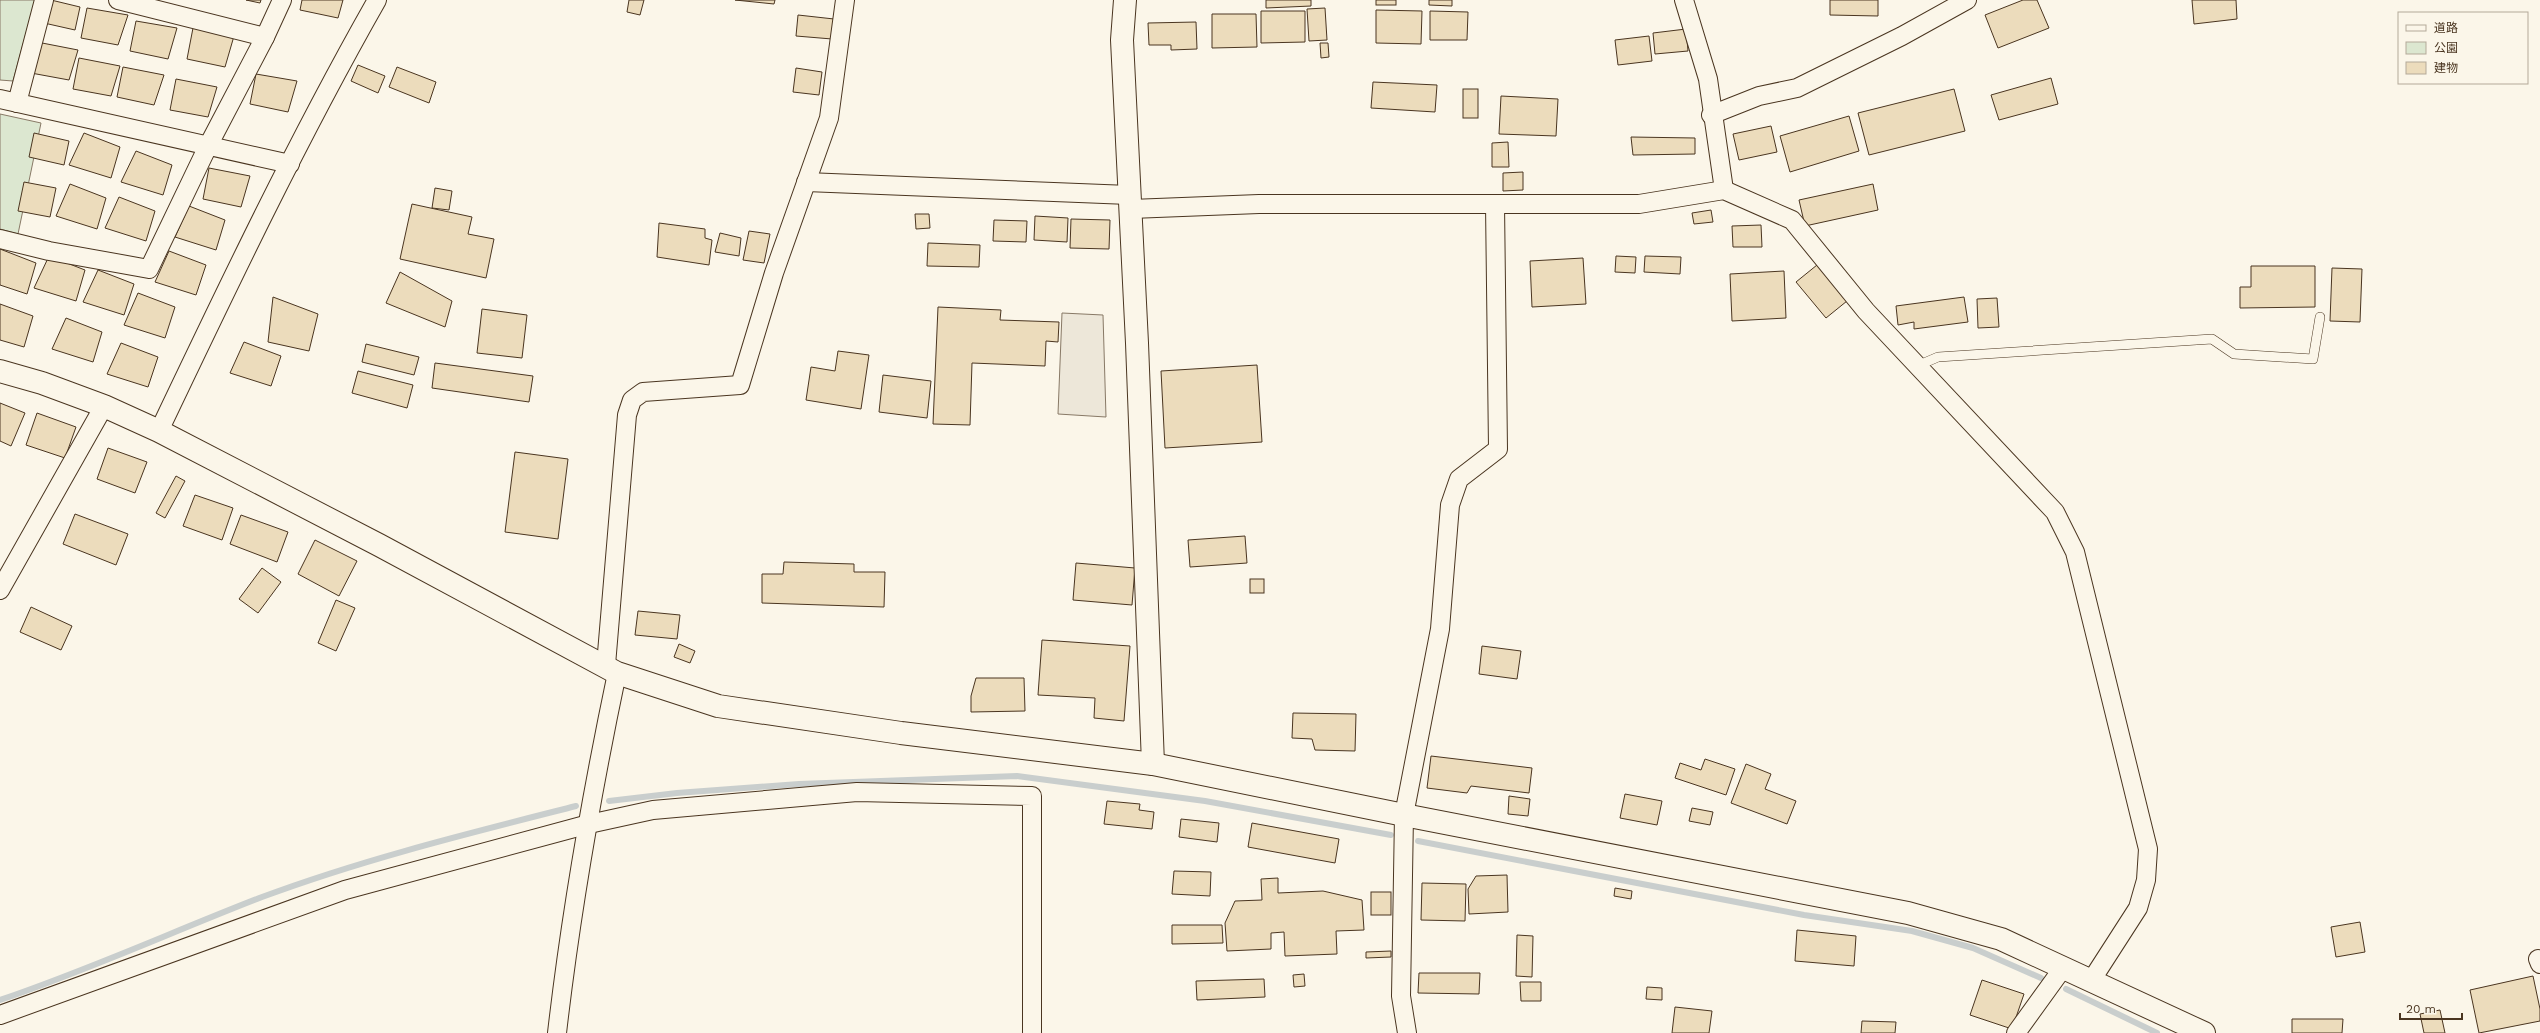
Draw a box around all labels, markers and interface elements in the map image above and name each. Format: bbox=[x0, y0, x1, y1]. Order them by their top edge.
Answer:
legend bbox=[2398, 12, 2528, 84]
text: 道路 bbox=[2434, 21, 2458, 35]
text: 公園 bbox=[2434, 41, 2458, 55]
text: 建物 bbox=[2434, 61, 2458, 75]
scale bar bbox=[2400, 995, 2462, 1021]
text: 20 m bbox=[2406, 1002, 2436, 1016]

